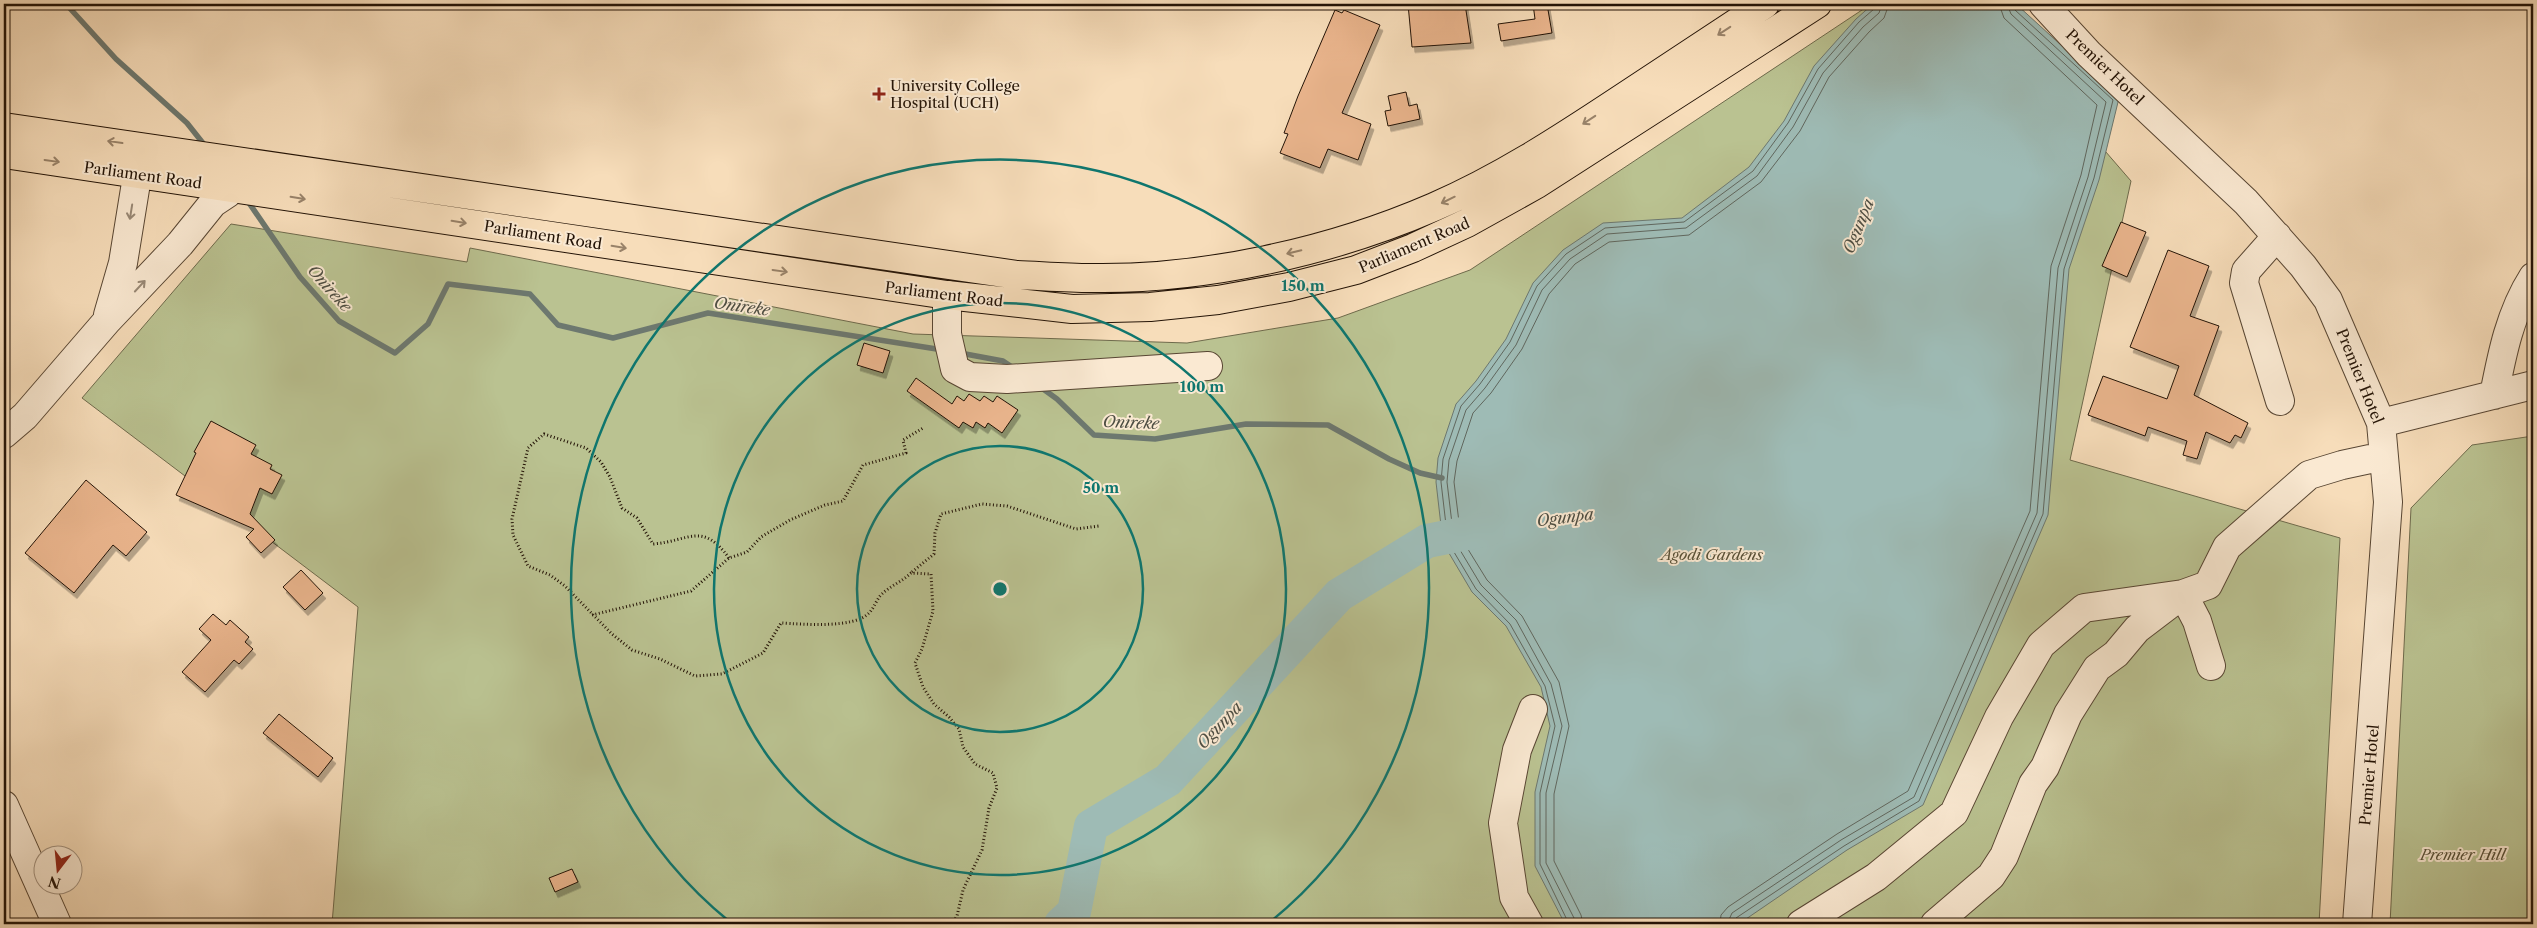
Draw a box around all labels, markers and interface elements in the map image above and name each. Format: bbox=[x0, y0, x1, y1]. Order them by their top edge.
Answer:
street label: Premier Hotel bbox=[2062, 25, 2148, 109]
one-way arrow bbox=[1718, 26, 1732, 36]
place label: University College Hospital (UCH) bbox=[890, 76, 1020, 112]
marker: University College Hospital (UCH) bbox=[872, 87, 886, 101]
one-way arrow bbox=[1582, 115, 1596, 125]
one-way arrow bbox=[108, 137, 124, 147]
one-way arrow bbox=[44, 157, 60, 167]
street label: Parliament Road bbox=[83, 157, 203, 193]
one-way arrow bbox=[290, 193, 306, 203]
water label: Ogunpa bbox=[1838, 195, 1878, 256]
one-way arrow bbox=[1440, 196, 1455, 206]
one-way arrow bbox=[126, 203, 136, 219]
street label: Parliament Road bbox=[1356, 213, 1472, 277]
street label: Parliament Road bbox=[483, 216, 603, 254]
one-way arrow bbox=[450, 218, 466, 228]
one-way arrow bbox=[611, 242, 627, 252]
one-way arrow bbox=[1286, 248, 1302, 257]
water label: Onireke bbox=[304, 260, 357, 317]
one-way arrow bbox=[772, 266, 788, 276]
text: 150 m bbox=[1281, 276, 1325, 295]
street label: Parliament Road bbox=[884, 277, 1004, 311]
one-way arrow bbox=[134, 280, 146, 292]
water label: Onireke bbox=[713, 292, 773, 320]
street label: Premier Hotel bbox=[2332, 326, 2388, 427]
text: 100 m bbox=[1180, 377, 1224, 396]
water label: Onireke bbox=[1102, 411, 1161, 433]
text: 50 m bbox=[1083, 478, 1119, 497]
water label: Ogunpa bbox=[1535, 504, 1595, 530]
park label: Agodi Gardens bbox=[1659, 545, 1763, 564]
centre of rings bbox=[991, 580, 1009, 598]
water label: Ogunpa bbox=[1192, 697, 1246, 753]
street label: Premier Hotel bbox=[2355, 723, 2383, 826]
park label: Premier Hill bbox=[2419, 845, 2508, 864]
north arrow bbox=[32, 846, 82, 896]
text: N bbox=[46, 872, 63, 893]

